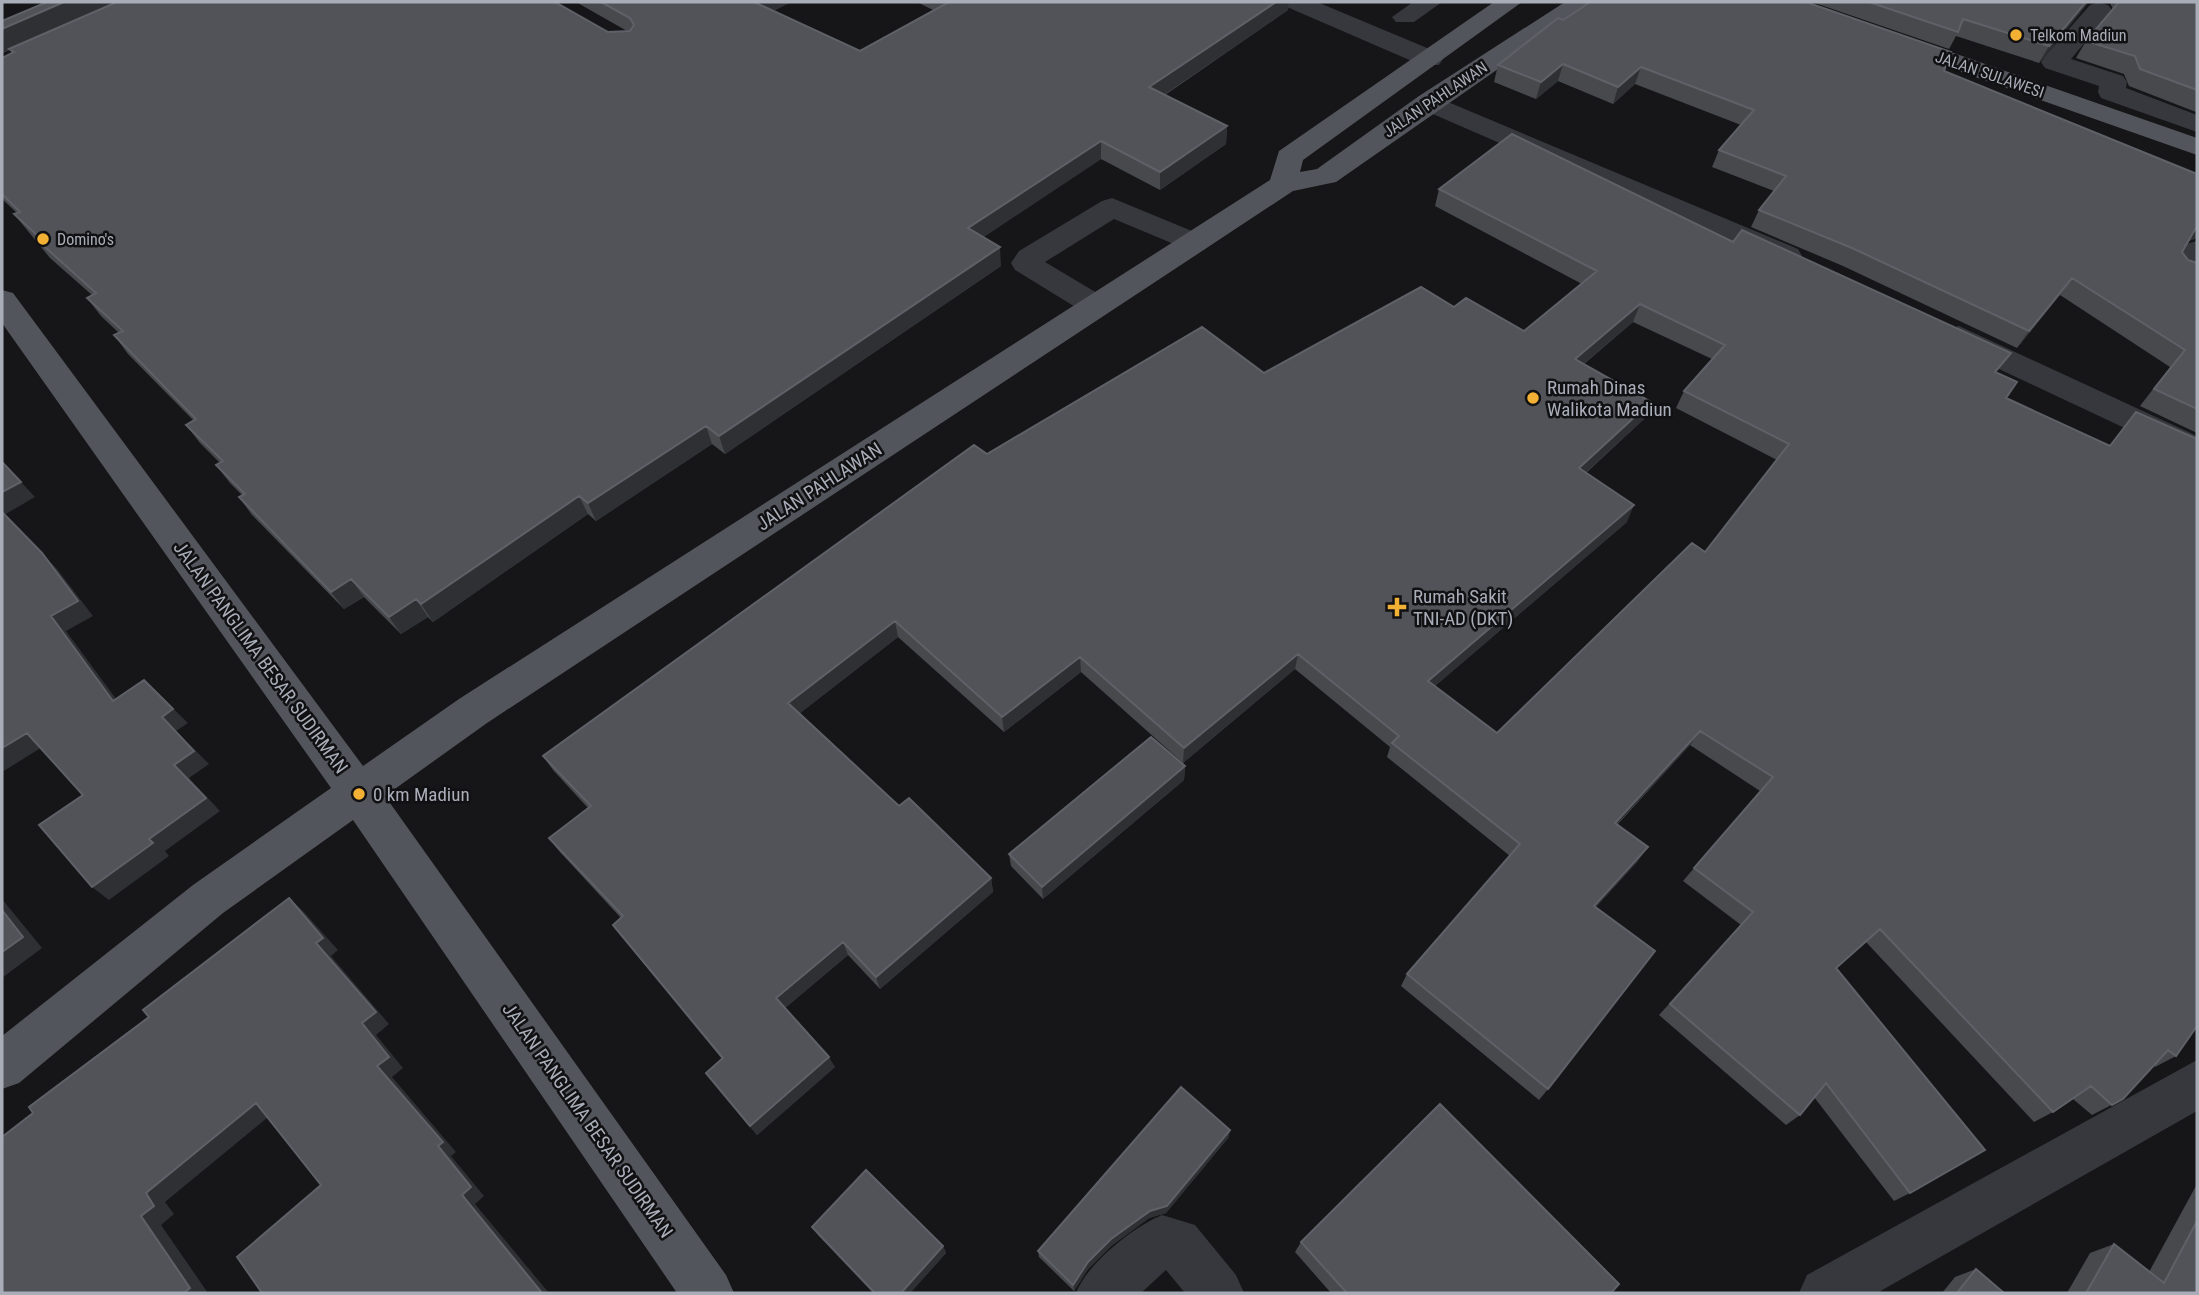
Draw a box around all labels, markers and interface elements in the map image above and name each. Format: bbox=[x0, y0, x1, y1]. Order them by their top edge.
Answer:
place label: Telkom Madiun bbox=[2030, 26, 2127, 45]
marker: Telkom Madiun bbox=[2008, 27, 2024, 43]
street label: JALAN SULAWESI bbox=[1933, 47, 2047, 102]
street label: JALAN PAHLAWAN bbox=[1380, 58, 1491, 141]
place label: Domino's bbox=[57, 230, 114, 249]
marker: Domino's bbox=[35, 231, 51, 247]
place label: Rumah Dinas Walikota Madiun bbox=[1547, 376, 1672, 421]
marker: Rumah Dinas Walikota Madiun bbox=[1525, 390, 1541, 406]
street label: JALAN PAHLAWAN bbox=[752, 437, 886, 535]
street label: JALAN PANGLIMA BESAR SUDIRMAN bbox=[169, 537, 353, 778]
place label: Rumah Sakit TNI-AD (DKT) bbox=[1413, 585, 1513, 630]
marker: Rumah Sakit TNI-AD (DKT) bbox=[1387, 597, 1407, 617]
place label: 0 km Madiun bbox=[373, 783, 470, 806]
marker: 0 km Madiun bbox=[351, 786, 367, 802]
street label: JALAN PANGLIMA BESAR SUDIRMAN bbox=[497, 998, 678, 1242]

